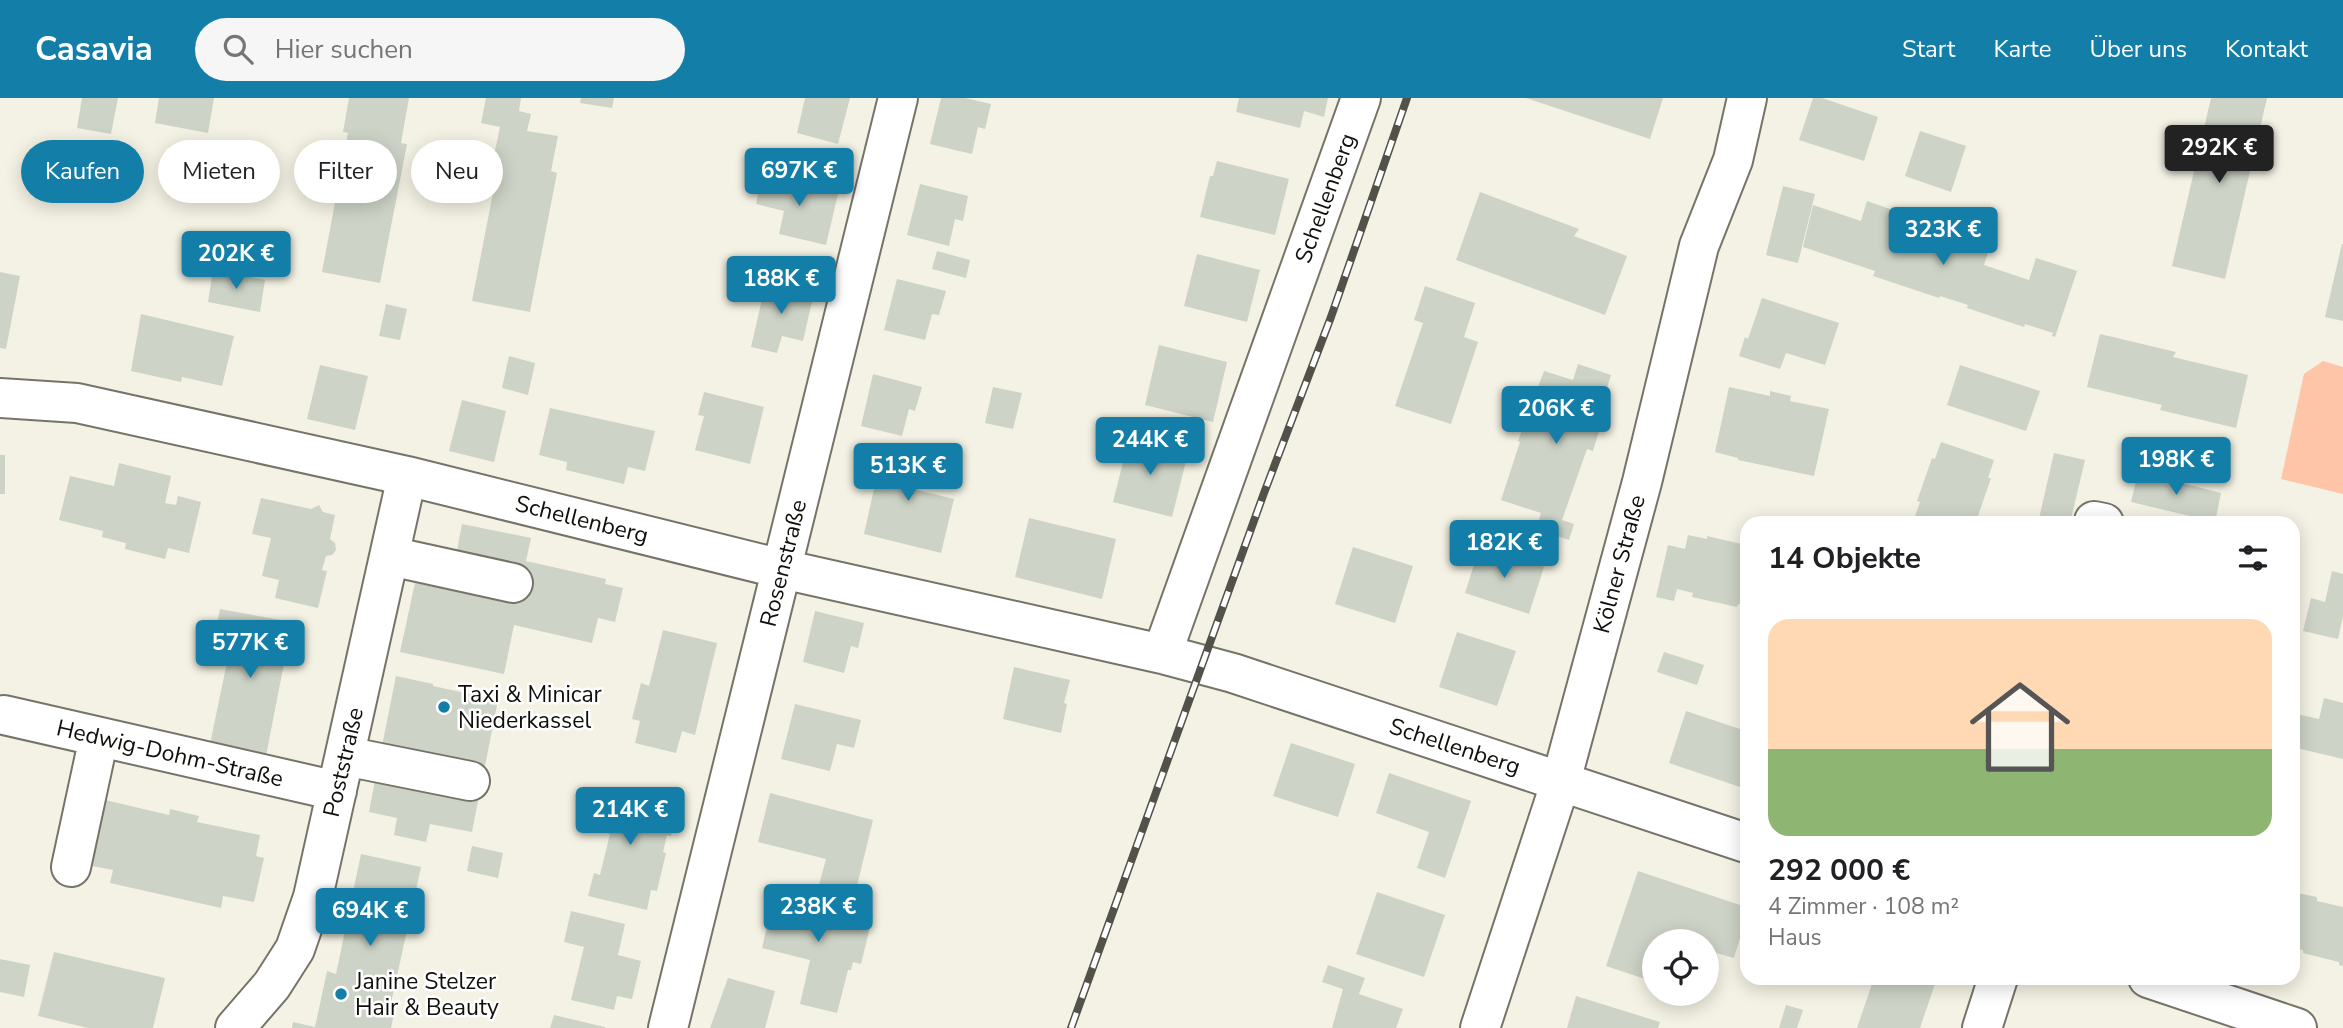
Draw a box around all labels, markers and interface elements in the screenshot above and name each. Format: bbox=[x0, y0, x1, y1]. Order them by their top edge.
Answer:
search box bbox=[195, 18, 685, 81]
text: Casavia bbox=[35, 27, 153, 72]
icon: search bbox=[219, 30, 257, 68]
text: Hier suchen bbox=[275, 32, 413, 67]
text: Start bbox=[1902, 33, 1955, 65]
text: Karte bbox=[1993, 33, 2051, 65]
text: Über uns bbox=[2089, 33, 2187, 65]
text: Kontakt bbox=[2225, 33, 2308, 65]
pin: 292K € bbox=[2162, 126, 2276, 185]
street label: Schellenberg bbox=[1288, 129, 1363, 267]
text: 292K € bbox=[2181, 132, 2257, 163]
chip: Kaufen bbox=[21, 140, 144, 203]
chip: Mieten bbox=[158, 140, 280, 203]
chip: Filter bbox=[294, 140, 397, 203]
chip: Neu bbox=[411, 140, 503, 203]
pin: 697K € bbox=[742, 148, 856, 208]
text: 697K € bbox=[761, 155, 837, 186]
pin: 323K € bbox=[1886, 208, 2000, 267]
text: 323K € bbox=[1905, 214, 1981, 245]
pin: 202K € bbox=[179, 232, 293, 291]
text: 202K € bbox=[198, 238, 274, 269]
pin: 188K € bbox=[724, 256, 838, 316]
text: 188K € bbox=[743, 263, 819, 294]
pin: 206K € bbox=[1499, 386, 1613, 446]
text: 206K € bbox=[1518, 393, 1594, 424]
pin: 244K € bbox=[1093, 418, 1207, 477]
text: 244K € bbox=[1112, 424, 1188, 455]
pin: 198K € bbox=[2119, 438, 2233, 497]
pin: 513K € bbox=[851, 444, 965, 503]
text: 198K € bbox=[2138, 444, 2214, 475]
text: 513K € bbox=[870, 450, 946, 481]
street label: Schellenberg bbox=[512, 488, 652, 551]
street label: Kölner Straße bbox=[1586, 492, 1653, 637]
street label: Rosenstraße bbox=[753, 496, 814, 630]
pin: 182K € bbox=[1447, 520, 1561, 580]
text: 182K € bbox=[1466, 527, 1542, 558]
text: 14 Objekte bbox=[1768, 538, 1921, 579]
icon: filters bbox=[2234, 539, 2272, 577]
pin: 577K € bbox=[193, 620, 307, 680]
text: 577K € bbox=[212, 627, 288, 658]
icon: home bbox=[1957, 664, 2083, 790]
place label: Taxi & Minicar Niederkassel bbox=[458, 679, 603, 736]
marker: Taxi & Minicar Niederkassel bbox=[436, 699, 452, 715]
street label: Poststraße bbox=[316, 704, 371, 820]
street label: Schellenberg bbox=[1385, 711, 1524, 782]
street label: Hedwig-Dohm-Straße bbox=[53, 712, 286, 795]
pin: 214K € bbox=[573, 788, 687, 847]
text: 214K € bbox=[592, 794, 668, 825]
text: 292 000 € bbox=[1768, 850, 1910, 891]
pin: 238K € bbox=[761, 884, 875, 944]
pin: 694K € bbox=[313, 888, 427, 948]
text: 238K € bbox=[780, 891, 856, 922]
text: 4 Zimmer · 108 m² bbox=[1768, 891, 1959, 922]
text: 694K € bbox=[332, 895, 408, 926]
text: Haus bbox=[1768, 922, 1822, 953]
map controls bbox=[1642, 929, 1719, 1006]
button: locate bbox=[1642, 929, 1719, 1006]
place label: Janine Stelzer Hair & Beauty bbox=[354, 966, 499, 1023]
marker: Janine Stelzer Hair & Beauty bbox=[333, 986, 349, 1002]

